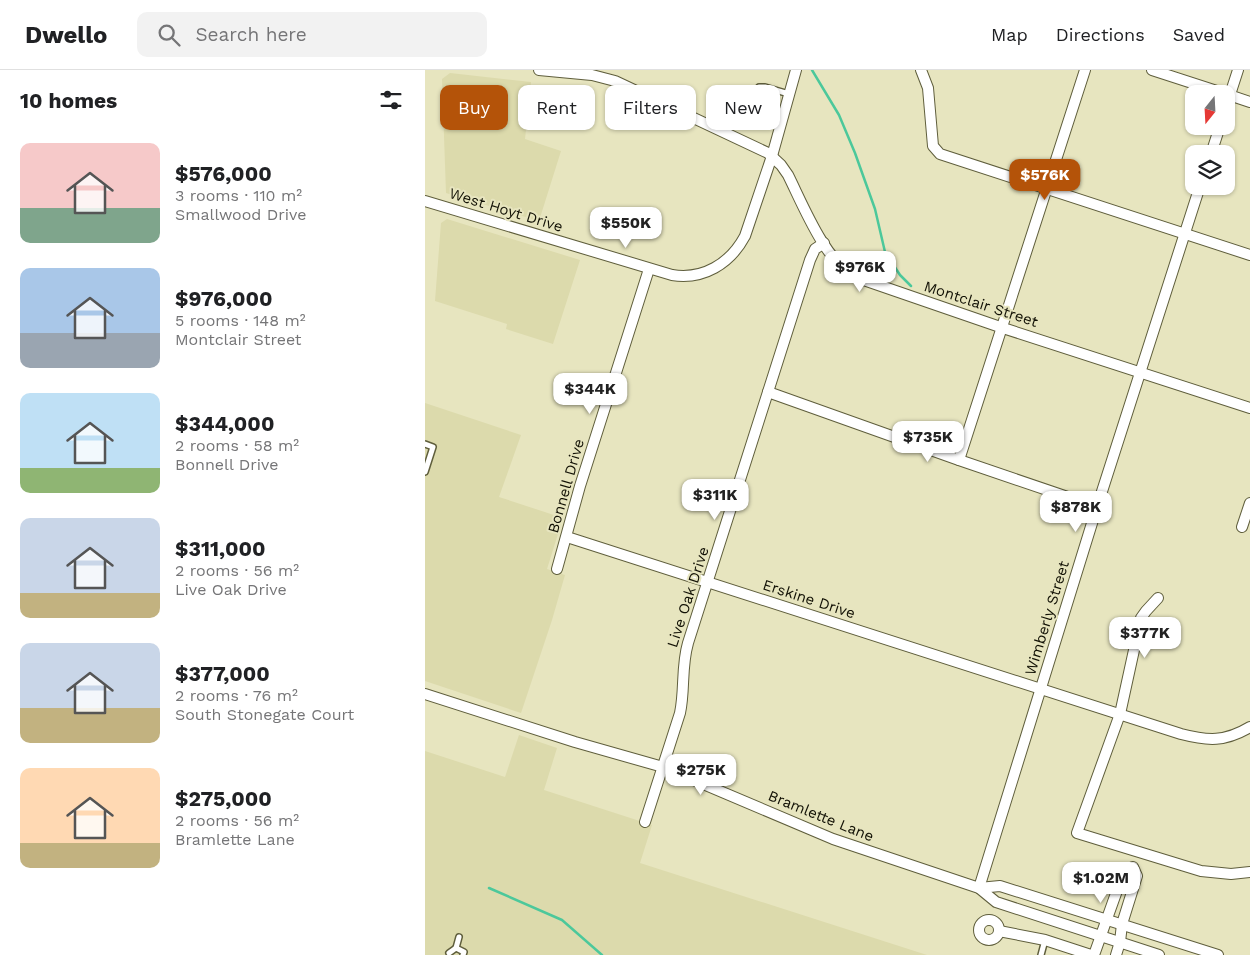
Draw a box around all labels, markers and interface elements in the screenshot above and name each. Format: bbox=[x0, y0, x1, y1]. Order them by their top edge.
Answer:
search box bbox=[137, 12, 487, 57]
text: Dwello bbox=[25, 21, 107, 49]
icon: search bbox=[155, 21, 183, 49]
text: Search here bbox=[195, 23, 307, 46]
text: Map bbox=[991, 24, 1028, 45]
text: Directions bbox=[1056, 24, 1145, 45]
text: Saved bbox=[1173, 24, 1225, 45]
chip: Buy bbox=[440, 85, 508, 130]
chip: Rent bbox=[518, 85, 595, 130]
chip: Filters bbox=[605, 85, 696, 130]
chip: New bbox=[706, 85, 780, 130]
north arrow bbox=[1185, 85, 1235, 135]
map controls bbox=[1185, 85, 1235, 195]
icon: filters bbox=[377, 86, 405, 114]
text: 10 homes bbox=[20, 88, 117, 113]
button: layers bbox=[1185, 145, 1235, 195]
pin: $576K bbox=[1010, 158, 1080, 201]
text: $576,000 bbox=[175, 161, 272, 186]
icon: home bbox=[60, 163, 120, 223]
text: $576K bbox=[1020, 165, 1070, 184]
street label: West Hoyt Drive bbox=[447, 184, 565, 236]
text: 3 rooms · 110 m² bbox=[175, 186, 302, 205]
text: Smallwood Drive bbox=[175, 205, 307, 224]
pin: $550K bbox=[591, 206, 661, 249]
text: $550K bbox=[601, 213, 651, 232]
pin: $976K bbox=[825, 250, 895, 293]
text: $976K bbox=[835, 257, 885, 276]
street label: Montclair Street bbox=[922, 277, 1041, 331]
text: $976,000 bbox=[175, 286, 272, 311]
icon: home bbox=[60, 288, 120, 348]
text: 5 rooms · 148 m² bbox=[175, 311, 306, 330]
text: Montclair Street bbox=[175, 330, 302, 349]
pin: $344K bbox=[555, 372, 625, 415]
text: $344K bbox=[564, 379, 616, 398]
text: $344,000 bbox=[175, 411, 274, 436]
icon: home bbox=[60, 413, 120, 473]
pin: $735K bbox=[893, 420, 963, 463]
text: $735K bbox=[903, 427, 953, 446]
text: 2 rooms · 58 m² bbox=[175, 436, 299, 455]
street label: Bonnell Drive bbox=[544, 437, 588, 535]
text: Bonnell Drive bbox=[175, 455, 279, 474]
pin: $311K bbox=[680, 478, 750, 521]
text: $311K bbox=[693, 485, 737, 504]
pin: $878K bbox=[1041, 490, 1111, 533]
text: $878K bbox=[1051, 497, 1101, 516]
text: $311,000 bbox=[175, 536, 265, 561]
icon: home bbox=[60, 538, 120, 598]
street label: Live Oak Drive bbox=[663, 544, 713, 650]
street label: Wimberly Street bbox=[1021, 558, 1073, 677]
text: 2 rooms · 56 m² bbox=[175, 561, 299, 580]
street label: Erskine Drive bbox=[761, 576, 857, 622]
text: Live Oak Drive bbox=[175, 580, 287, 599]
pin: $377K bbox=[1110, 616, 1180, 659]
text: $377K bbox=[1120, 623, 1170, 642]
text: $377,000 bbox=[175, 661, 270, 686]
icon: home bbox=[60, 663, 120, 723]
text: 2 rooms · 76 m² bbox=[175, 686, 298, 705]
text: South Stonegate Court bbox=[175, 705, 354, 724]
pin: $275K bbox=[666, 754, 736, 796]
text: $275K bbox=[676, 760, 726, 779]
text: $275,000 bbox=[175, 786, 272, 811]
street label: Bramlette Lane bbox=[766, 787, 876, 845]
icon: home bbox=[60, 788, 120, 848]
text: 2 rooms · 56 m² bbox=[175, 811, 299, 830]
text: Bramlette Lane bbox=[175, 830, 295, 849]
pin: $1.02M bbox=[1060, 862, 1142, 904]
text: $1.02M bbox=[1073, 868, 1129, 887]

